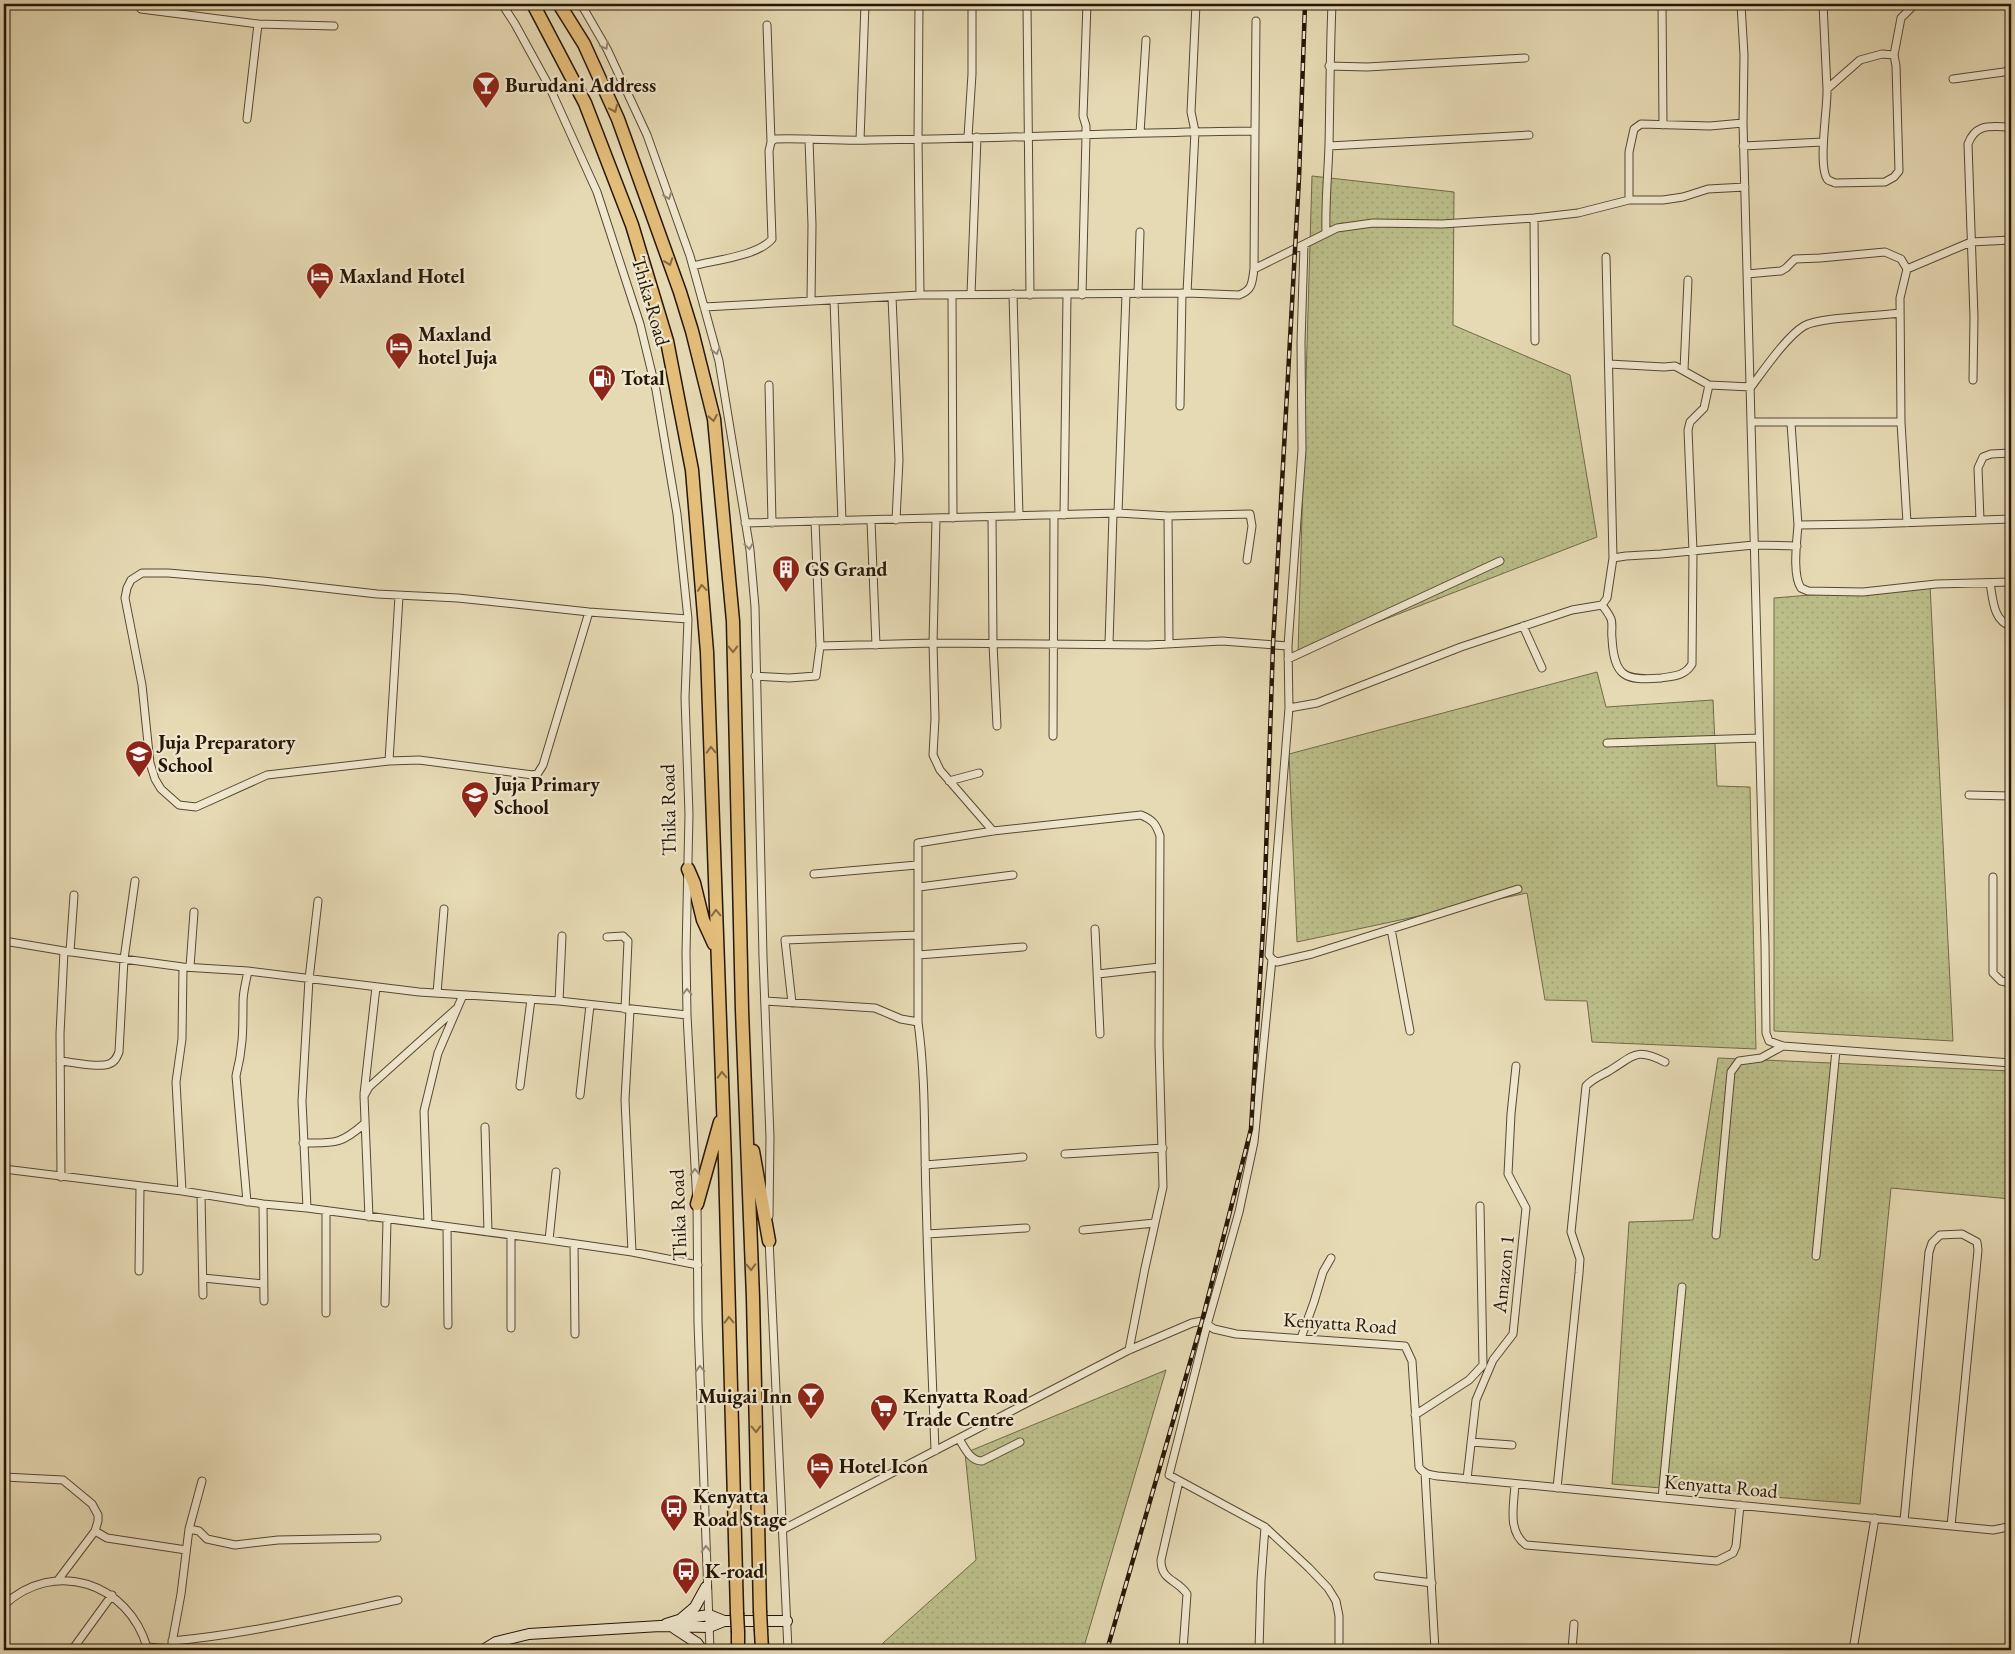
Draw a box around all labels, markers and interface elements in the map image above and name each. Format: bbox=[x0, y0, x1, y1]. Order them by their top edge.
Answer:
one-way arrow bbox=[599, 41, 609, 50]
bar icon: Burudani Address bbox=[471, 70, 501, 109]
place label: Burudani Address bbox=[505, 72, 656, 98]
one-way arrow bbox=[608, 104, 619, 113]
one-way arrow bbox=[662, 191, 672, 199]
street label: Thika Road bbox=[626, 253, 676, 350]
one-way arrow bbox=[663, 257, 673, 265]
hotel icon: Maxland Hotel bbox=[305, 261, 335, 300]
place label: Maxland Hotel bbox=[339, 263, 465, 289]
place label: Maxland hotel Juja bbox=[418, 321, 498, 370]
hotel icon: Maxland hotel Juja bbox=[384, 331, 414, 370]
one-way arrow bbox=[710, 346, 721, 355]
fuel station icon: Total bbox=[587, 363, 617, 402]
place label: Total bbox=[621, 365, 665, 391]
one-way arrow bbox=[707, 413, 717, 422]
one-way arrow bbox=[743, 542, 754, 550]
building icon: GS Grand bbox=[771, 554, 801, 593]
place label: GS Grand bbox=[805, 556, 888, 582]
one-way arrow bbox=[697, 584, 708, 592]
one-way arrow bbox=[728, 646, 739, 654]
place label: Juja Preparatory School bbox=[156, 729, 296, 778]
school or university icon: Juja Preparatory School bbox=[124, 739, 154, 778]
one-way arrow bbox=[705, 746, 716, 754]
street label: Thika Road bbox=[654, 763, 682, 856]
place label: Juja Primary School bbox=[492, 771, 600, 820]
school or university icon: Juja Primary School bbox=[460, 780, 490, 819]
one-way arrow bbox=[711, 908, 721, 916]
one-way arrow bbox=[682, 988, 692, 996]
one-way arrow bbox=[716, 1071, 727, 1079]
street label: Thika Road bbox=[663, 1168, 693, 1261]
one-way arrow bbox=[690, 1168, 701, 1176]
street label: Amazon 1 bbox=[1486, 1234, 1520, 1315]
one-way arrow bbox=[746, 1263, 757, 1271]
street label: Kenyatta Road bbox=[1282, 1306, 1399, 1340]
one-way arrow bbox=[724, 1315, 734, 1323]
one-way arrow bbox=[695, 1365, 705, 1372]
bar icon: Muigai Inn bbox=[796, 1381, 826, 1420]
place label: Muigai Inn bbox=[698, 1383, 792, 1409]
place label: Kenyatta Road Trade Centre bbox=[903, 1383, 1028, 1432]
supermarket icon: Kenyatta Road Trade Centre bbox=[869, 1393, 899, 1432]
one-way arrow bbox=[751, 1426, 761, 1433]
hotel icon: Hotel Icon bbox=[805, 1451, 835, 1490]
place label: Hotel Icon bbox=[839, 1453, 928, 1479]
street label: Kenyatta Road bbox=[1663, 1468, 1780, 1504]
place label: Kenyatta Road Stage bbox=[693, 1483, 787, 1532]
bus stop icon: Kenyatta Road Stage bbox=[659, 1493, 689, 1532]
one-way arrow bbox=[700, 1545, 711, 1553]
bus stop icon: K-road bbox=[671, 1556, 701, 1595]
place label: K-road bbox=[705, 1558, 764, 1584]

